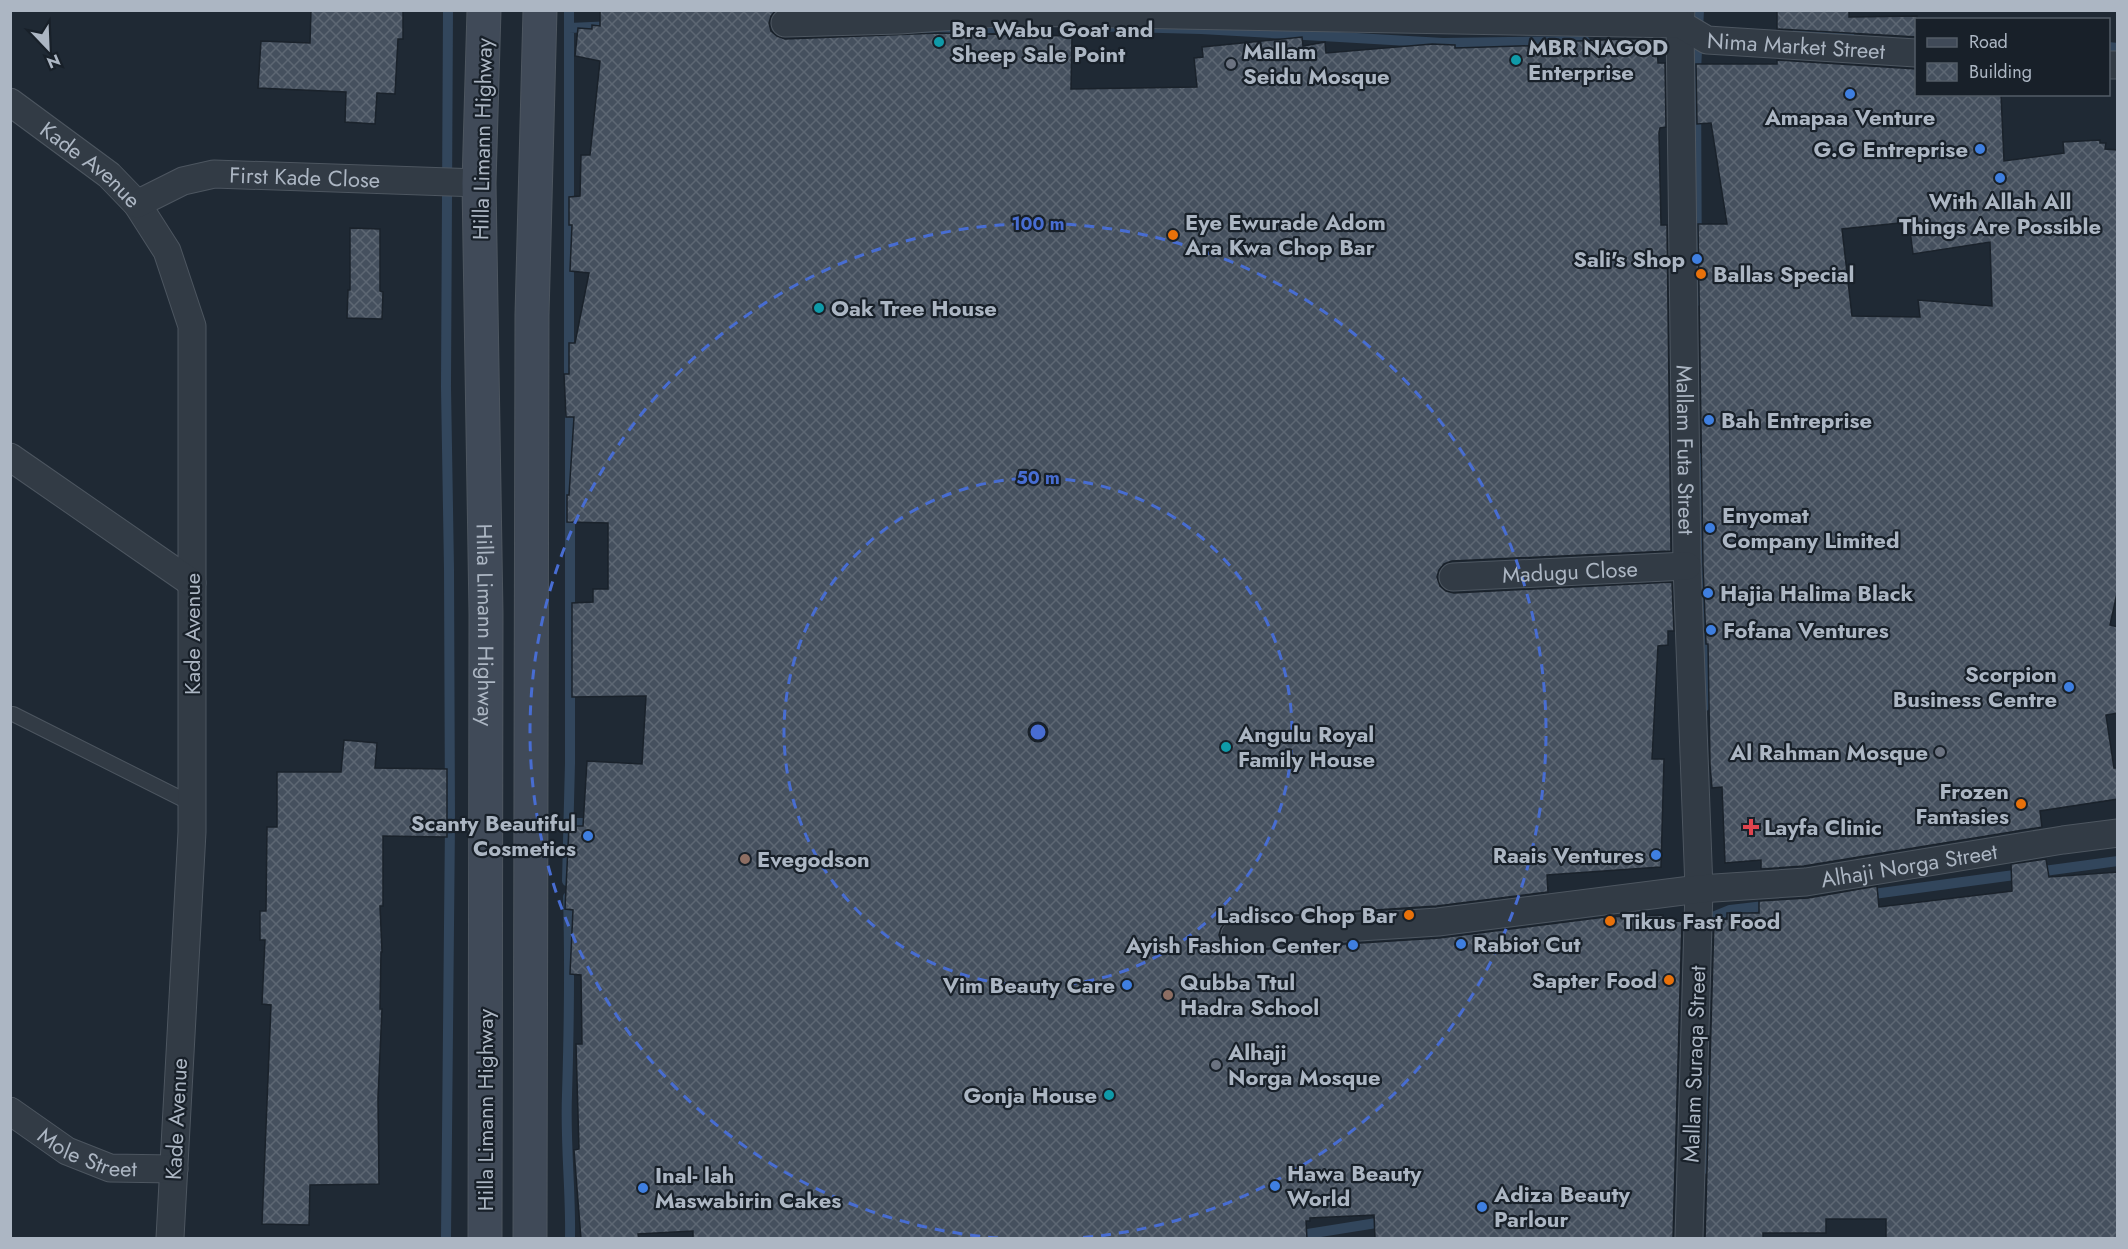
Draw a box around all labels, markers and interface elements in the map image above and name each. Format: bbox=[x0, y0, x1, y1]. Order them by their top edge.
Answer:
place label: Bra Wabu Goat and Sheep Sale Point bbox=[951, 13, 1153, 70]
north arrow bbox=[18, 18, 78, 78]
legend bbox=[1915, 18, 2110, 96]
street label: Nima Market Street bbox=[1706, 24, 1887, 67]
text: Road bbox=[1969, 29, 2008, 55]
place label: MBR NAGOD Enterprise bbox=[1528, 31, 1668, 88]
marker: Bra Wabu Goat and Sheep Sale Point bbox=[932, 35, 946, 49]
place label: Mallam Seidu Mosque bbox=[1243, 35, 1390, 92]
street label: Hilla Limann Highway bbox=[464, 37, 500, 240]
text: N bbox=[43, 48, 64, 74]
marker: MBR NAGOD Enterprise bbox=[1509, 53, 1523, 67]
marker: Mallam Seidu Mosque bbox=[1224, 57, 1238, 71]
text: Building bbox=[1969, 59, 2032, 85]
marker: Amapaa Venture bbox=[1843, 87, 1857, 101]
place label: Amapaa Venture bbox=[1764, 101, 1935, 133]
street label: Kade Avenue bbox=[33, 113, 148, 215]
place label: G.G Entreprise bbox=[1814, 133, 1968, 165]
marker: G.G Entreprise bbox=[1973, 142, 1987, 156]
street label: First Kade Close bbox=[229, 159, 381, 196]
marker: With Allah All Things Are Possible bbox=[1993, 171, 2007, 185]
place label: With Allah All Things Are Possible bbox=[1899, 185, 2101, 242]
place label: Eye Ewurade Adom Ara Kwa Chop Bar bbox=[1184, 206, 1386, 263]
text: 100 m bbox=[1011, 211, 1065, 237]
marker: Eye Ewurade Adom Ara Kwa Chop Bar bbox=[1166, 228, 1180, 242]
place label: Sali's Shop bbox=[1573, 243, 1685, 275]
marker: Sali's Shop bbox=[1690, 252, 1704, 266]
place label: Ballas Special bbox=[1713, 258, 1855, 290]
marker: Ballas Special bbox=[1694, 267, 1708, 281]
place label: Oak Tree House bbox=[831, 292, 997, 324]
marker: Oak Tree House bbox=[812, 301, 826, 315]
street label: Mallam Futa Street bbox=[1668, 365, 1703, 536]
place label: Bah Entreprise bbox=[1721, 404, 1872, 436]
marker: Bah Entreprise bbox=[1702, 413, 1716, 427]
text: 50 m bbox=[1016, 465, 1060, 491]
place label: Enyomat Company Limited bbox=[1722, 499, 1899, 556]
marker: Enyomat Company Limited bbox=[1703, 521, 1717, 535]
street label: Hilla Limann Highway bbox=[469, 523, 502, 726]
street label: Madugu Close bbox=[1501, 552, 1638, 591]
street label: Kade Avenue bbox=[176, 573, 208, 695]
place label: Hajia Halima Black bbox=[1720, 577, 1914, 609]
marker: Hajia Halima Black bbox=[1701, 586, 1715, 600]
place label: Fofana Ventures bbox=[1723, 614, 1889, 646]
marker: Fofana Ventures bbox=[1704, 623, 1718, 637]
place label: Scorpion Business Centre bbox=[1893, 658, 2057, 715]
marker: Scorpion Business Centre bbox=[2062, 680, 2076, 694]
place label: Angulu Royal Family House bbox=[1237, 718, 1375, 775]
centre of rings bbox=[1028, 722, 1048, 742]
place label: Al Rahman Mosque bbox=[1729, 736, 1928, 768]
marker: Angulu Royal Family House bbox=[1219, 740, 1233, 754]
marker: Al Rahman Mosque bbox=[1933, 745, 1947, 759]
place label: Frozen Fantasies bbox=[1915, 775, 2009, 832]
marker: Frozen Fantasies bbox=[2014, 797, 2028, 811]
place label: Scanty Beautiful Cosmetics bbox=[411, 807, 576, 864]
place label: Layfa Clinic bbox=[1764, 811, 1882, 843]
marker: Layfa Clinic bbox=[1742, 818, 1760, 836]
marker: Scanty Beautiful Cosmetics bbox=[581, 829, 595, 843]
street label: Alhaji Norga Street bbox=[1818, 835, 2000, 895]
place label: Raais Ventures bbox=[1493, 839, 1644, 871]
place label: Evegodson bbox=[757, 843, 870, 875]
marker: Raais Ventures bbox=[1649, 848, 1663, 862]
marker: Evegodson bbox=[738, 852, 752, 866]
place label: Ladisco Chop Bar bbox=[1217, 899, 1397, 931]
place label: Tikus Fast Food bbox=[1622, 905, 1780, 937]
marker: Ladisco Chop Bar bbox=[1402, 908, 1416, 922]
marker: Tikus Fast Food bbox=[1603, 914, 1617, 928]
place label: Rabiot Cut bbox=[1473, 928, 1580, 960]
place label: Ayish Fashion Center bbox=[1125, 929, 1341, 961]
marker: Rabiot Cut bbox=[1454, 937, 1468, 951]
marker: Ayish Fashion Center bbox=[1346, 938, 1360, 952]
place label: Sapter Food bbox=[1532, 964, 1657, 996]
street label: Mallam Suraqa Street bbox=[1675, 964, 1713, 1163]
place label: Qubba Ttul Hadra School bbox=[1180, 966, 1319, 1023]
place label: Vim Beauty Care bbox=[942, 969, 1115, 1001]
marker: Sapter Food bbox=[1662, 973, 1676, 987]
marker: Vim Beauty Care bbox=[1120, 978, 1134, 992]
marker: Qubba Ttul Hadra School bbox=[1161, 988, 1175, 1002]
street label: Hilla Limann Highway bbox=[469, 1009, 501, 1211]
place label: Alhaji Norga Mosque bbox=[1227, 1036, 1380, 1093]
street label: Kade Avenue bbox=[157, 1057, 195, 1181]
marker: Alhaji Norga Mosque bbox=[1209, 1058, 1223, 1072]
place label: Gonja House bbox=[963, 1079, 1097, 1111]
marker: Gonja House bbox=[1102, 1088, 1116, 1102]
street label: Mole Street bbox=[31, 1119, 138, 1184]
place label: Hawa Beauty World bbox=[1287, 1157, 1422, 1214]
place label: Inal- lah Maswabirin Cakes bbox=[655, 1159, 841, 1216]
place label: Adiza Beauty Parlour bbox=[1493, 1178, 1630, 1235]
marker: Hawa Beauty World bbox=[1268, 1179, 1282, 1193]
marker: Inal- lah Maswabirin Cakes bbox=[636, 1181, 650, 1195]
marker: Adiza Beauty Parlour bbox=[1475, 1200, 1489, 1214]

